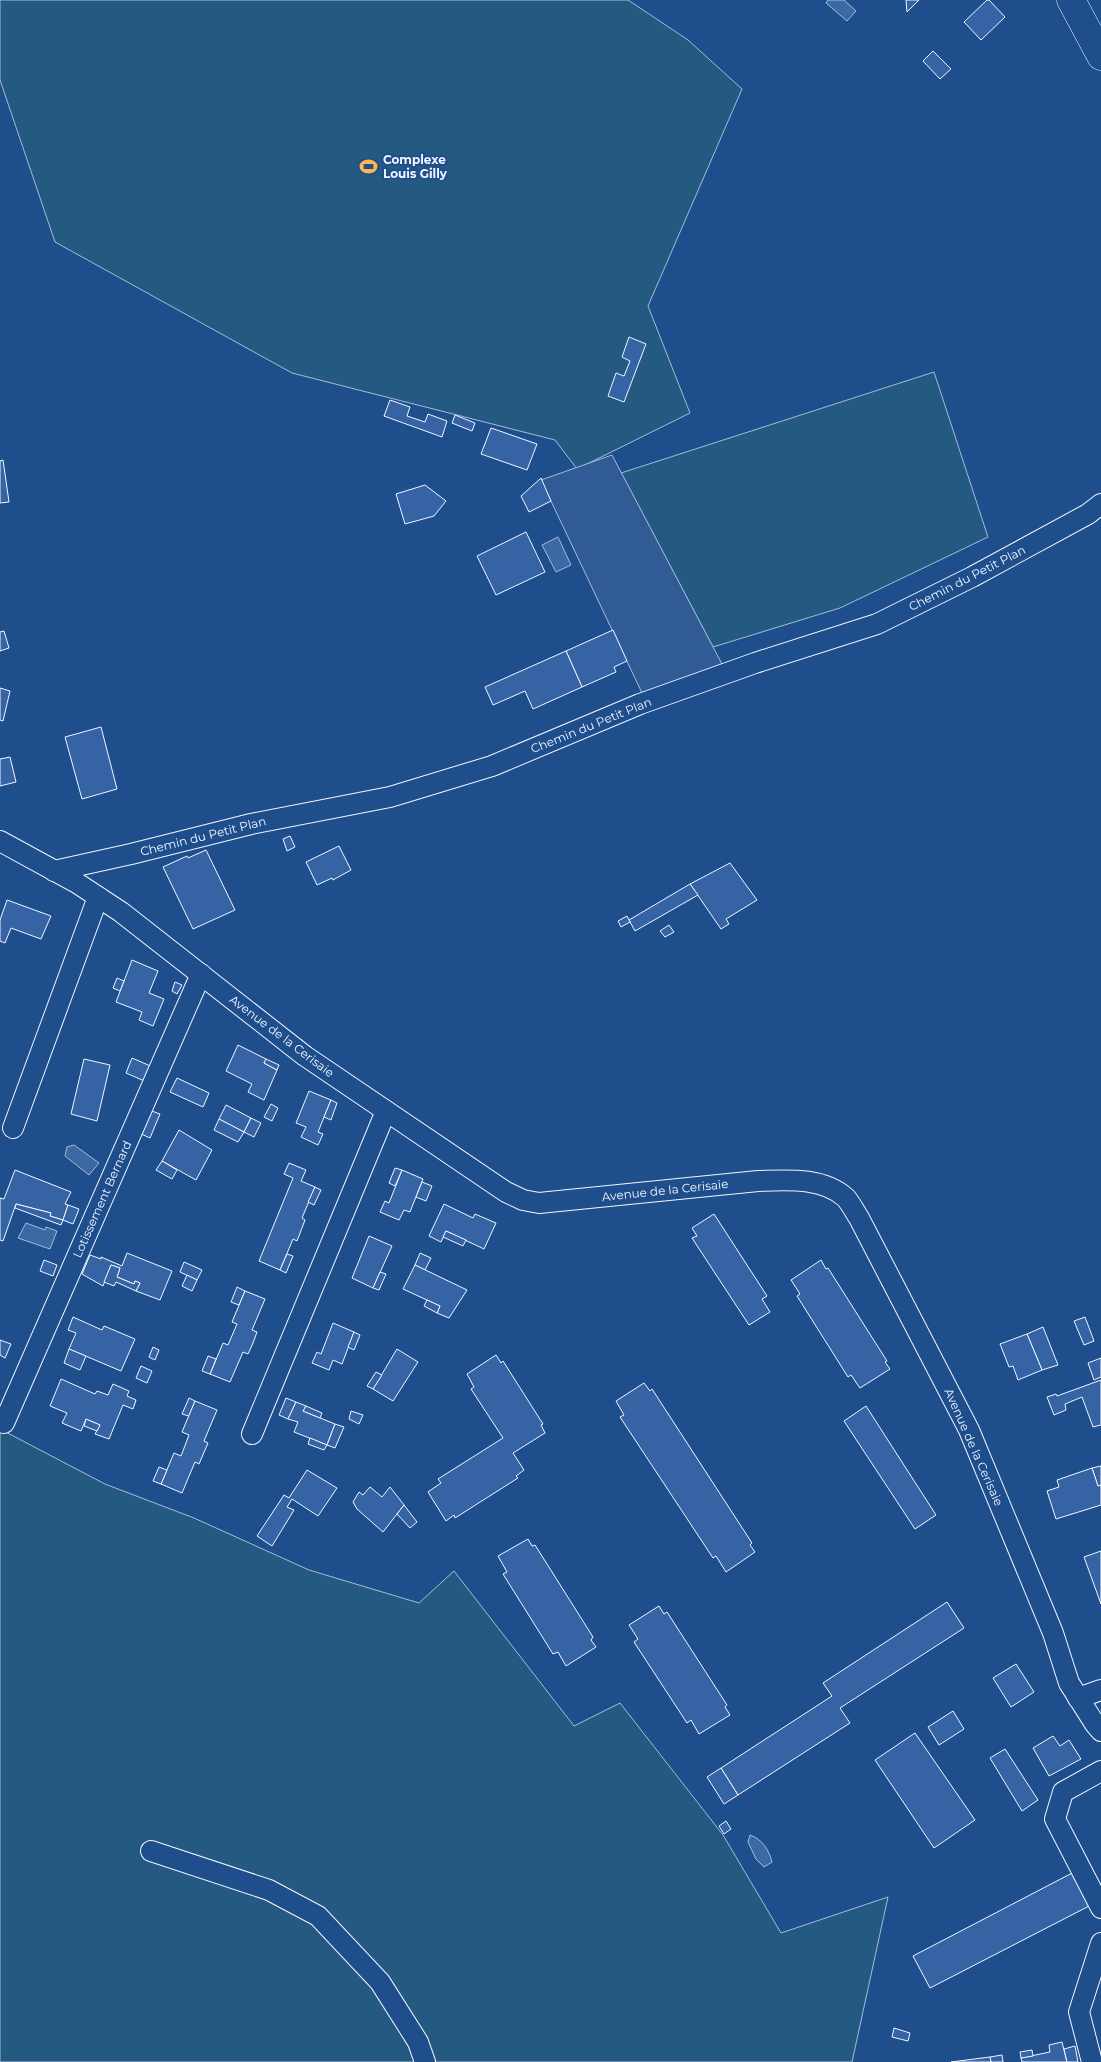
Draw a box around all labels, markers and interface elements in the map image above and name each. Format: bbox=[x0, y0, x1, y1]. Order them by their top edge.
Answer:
place label: Complexe Louis Gilly bbox=[383, 152, 448, 181]
sports icon: Complexe Louis Gilly bbox=[359, 156, 379, 176]
street label: Chemin du Petit Plan bbox=[906, 542, 1028, 614]
street label: Chemin du Petit Plan bbox=[528, 694, 654, 756]
street label: Chemin du Petit Plan bbox=[139, 813, 267, 859]
street label: Avenue de la Cerisaie bbox=[227, 992, 337, 1080]
street label: Lotissement Bernard bbox=[69, 1138, 135, 1260]
street label: Avenue de la Cerisaie bbox=[601, 1176, 729, 1204]
street label: Avenue de la Cerisaie bbox=[941, 1386, 1007, 1508]

